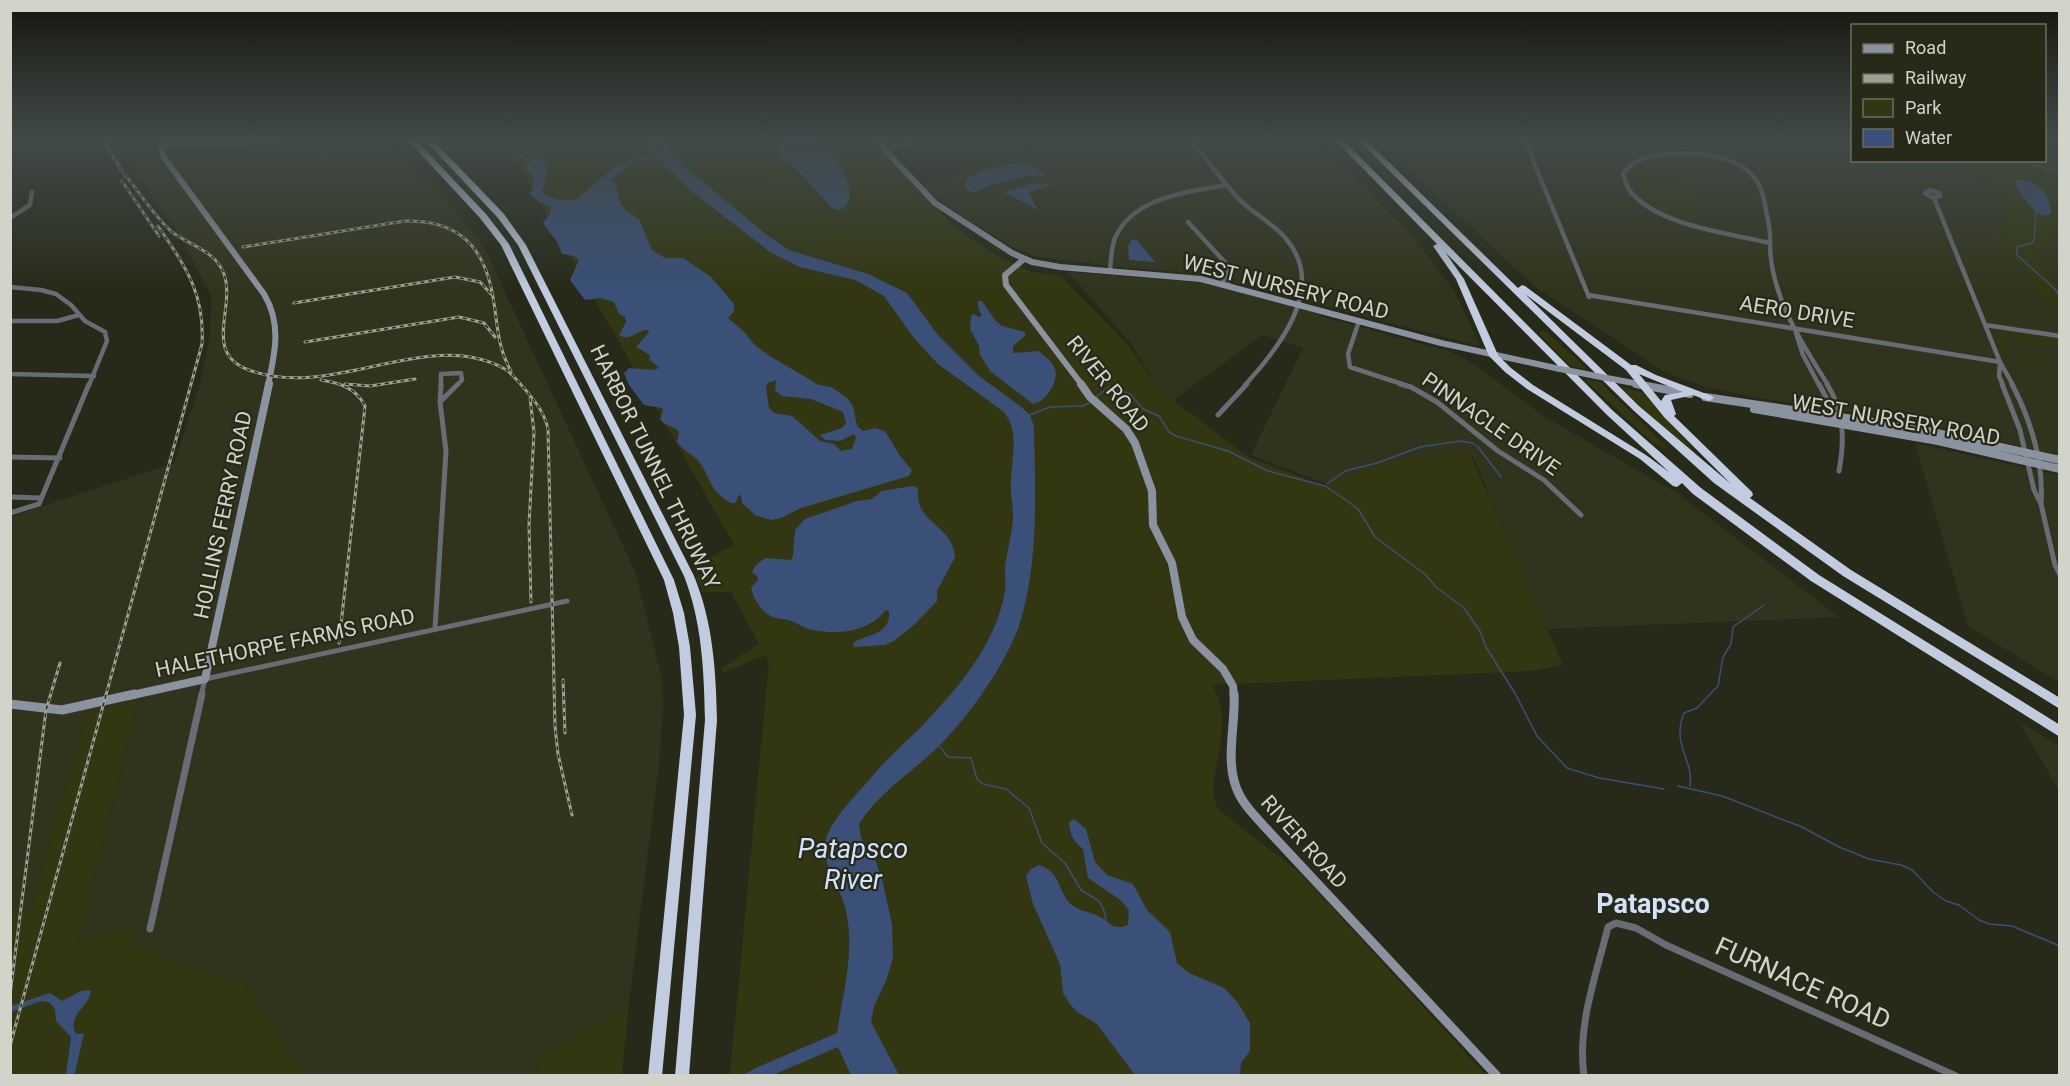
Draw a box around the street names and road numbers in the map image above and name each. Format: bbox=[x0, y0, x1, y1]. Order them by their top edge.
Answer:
street label: WEST NURSERY ROAD bbox=[1181, 250, 1391, 324]
street label: AERO DRIVE bbox=[1738, 291, 1856, 333]
street label: RIVER ROAD bbox=[1062, 331, 1154, 437]
street label: HARBOR TUNNEL THRUWAY bbox=[585, 341, 725, 593]
street label: PINNACLE DRIVE bbox=[1418, 368, 1565, 480]
street label: WEST NURSERY ROAD bbox=[1790, 390, 2002, 450]
street label: HOLLINS FERRY ROAD bbox=[189, 409, 257, 621]
street label: HALETHORPE FARMS ROAD bbox=[153, 604, 417, 682]
street label: RIVER ROAD bbox=[1256, 791, 1352, 893]
street label: FURNACE ROAD bbox=[1711, 931, 1895, 1035]

